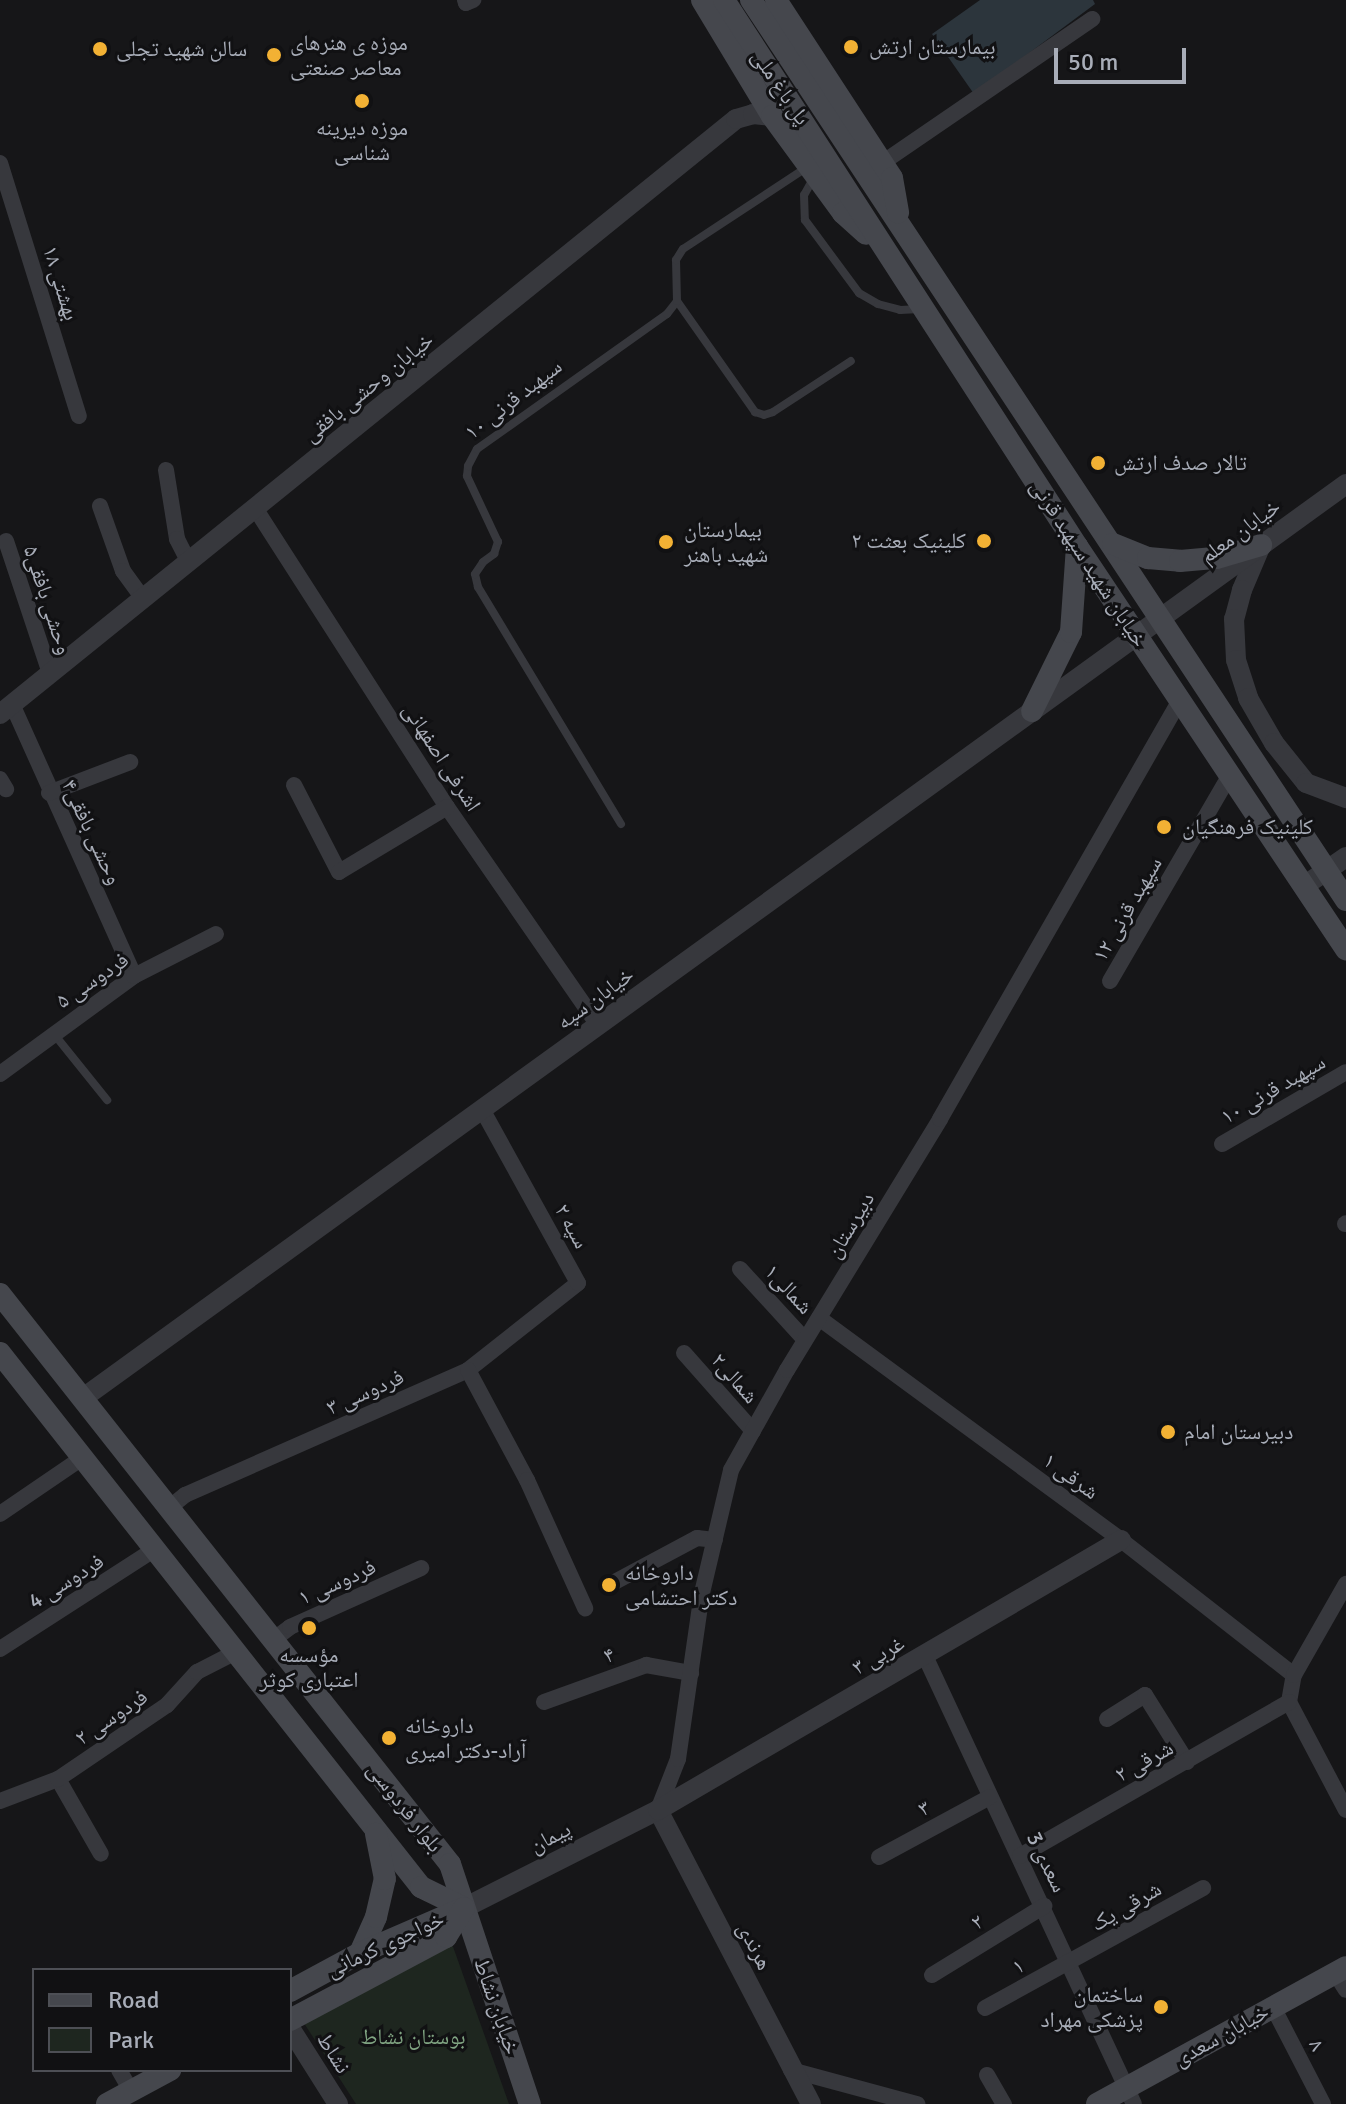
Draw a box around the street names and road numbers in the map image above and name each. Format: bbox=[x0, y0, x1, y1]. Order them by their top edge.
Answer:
street label: پل باغ ملی bbox=[746, 44, 816, 130]
street label: بهشتی ۱۸ bbox=[37, 242, 85, 324]
street label: خیابان وحشی بافقی bbox=[297, 326, 439, 448]
street label: سپهبد قرنی ۱۰ bbox=[459, 353, 567, 445]
street label: خیابان شهید سپهبد قرنی bbox=[1025, 474, 1153, 652]
street label: خیابان معلم bbox=[1195, 493, 1285, 569]
street label: وحشی بافقی۵ bbox=[18, 542, 78, 658]
street label: اشرفی اصفهانی bbox=[397, 698, 487, 816]
street label: وحشی بافقی۴ bbox=[56, 775, 128, 889]
street label: سپهبد قرنی ۱۲ bbox=[1086, 852, 1168, 966]
street label: فردوسی ۵ bbox=[51, 946, 133, 1014]
street label: خیابان سپه bbox=[551, 961, 639, 1035]
street label: سپهبد قرنی ۱۰ bbox=[1216, 1048, 1330, 1130]
street label: دبیرستان bbox=[820, 1187, 880, 1263]
street label: سپه ۲ bbox=[549, 1199, 595, 1253]
street label: شمالی۱ bbox=[759, 1259, 819, 1319]
street label: شمالی۲ bbox=[706, 1347, 764, 1409]
street label: فردوسی ۳ bbox=[322, 1363, 408, 1421]
street label: شرقی ۱ bbox=[1038, 1447, 1104, 1505]
street label: فردوسی 4 bbox=[23, 1548, 109, 1614]
street label: فردوسی ۱ bbox=[294, 1553, 380, 1611]
street label: ۳ غربی bbox=[847, 1630, 909, 1680]
street label: ۴ bbox=[600, 1641, 618, 1669]
street label: فردوسی ۲ bbox=[70, 1683, 152, 1751]
street label: شرقی ۲ bbox=[1110, 1734, 1178, 1788]
street label: بلوار فردوسی bbox=[362, 1757, 448, 1857]
street label: ۳ bbox=[913, 1794, 935, 1822]
street label: پیمان bbox=[525, 1815, 575, 1859]
street label: سعدی 3 bbox=[1021, 1827, 1073, 1897]
street label: شرقی یک bbox=[1086, 1875, 1166, 1937]
street label: خواجوی کرمانی bbox=[322, 1905, 448, 1983]
street label: ۲ bbox=[966, 1908, 988, 1936]
street label: هرندی bbox=[732, 1918, 778, 1974]
street label: ۱ bbox=[1008, 1952, 1028, 1980]
street label: خیابان نشاط bbox=[468, 1954, 526, 2058]
street label: خیابان سعدی bbox=[1169, 1998, 1273, 2072]
street label: نشاط bbox=[311, 2028, 357, 2078]
street label: ۸ bbox=[1303, 2034, 1331, 2056]

